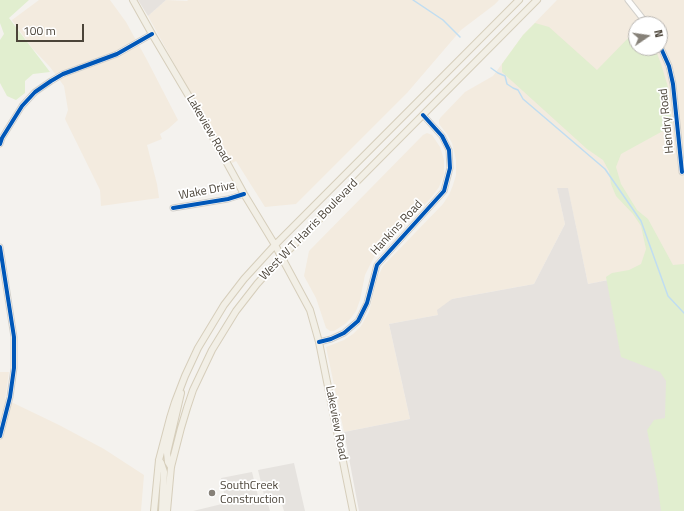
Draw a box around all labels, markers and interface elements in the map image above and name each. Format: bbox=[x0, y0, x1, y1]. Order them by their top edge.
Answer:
scale bar bbox=[18, 16, 86, 42]
north arrow bbox=[628, 16, 668, 56]
text: 100 m bbox=[23, 21, 56, 40]
text: N bbox=[650, 28, 667, 39]
street label: Hendry Road bbox=[656, 88, 678, 154]
street label: Lakeview Road bbox=[183, 93, 233, 165]
street label: West W T Harris Boulevard bbox=[257, 176, 361, 284]
street label: Wake Drive bbox=[178, 178, 236, 204]
street label: Hankins Road bbox=[368, 198, 426, 258]
street label: Lakeview Road bbox=[322, 385, 350, 461]
place label: SouthCreek Construction bbox=[220, 479, 284, 507]
marker: SouthCreek Construction bbox=[207, 488, 217, 498]

